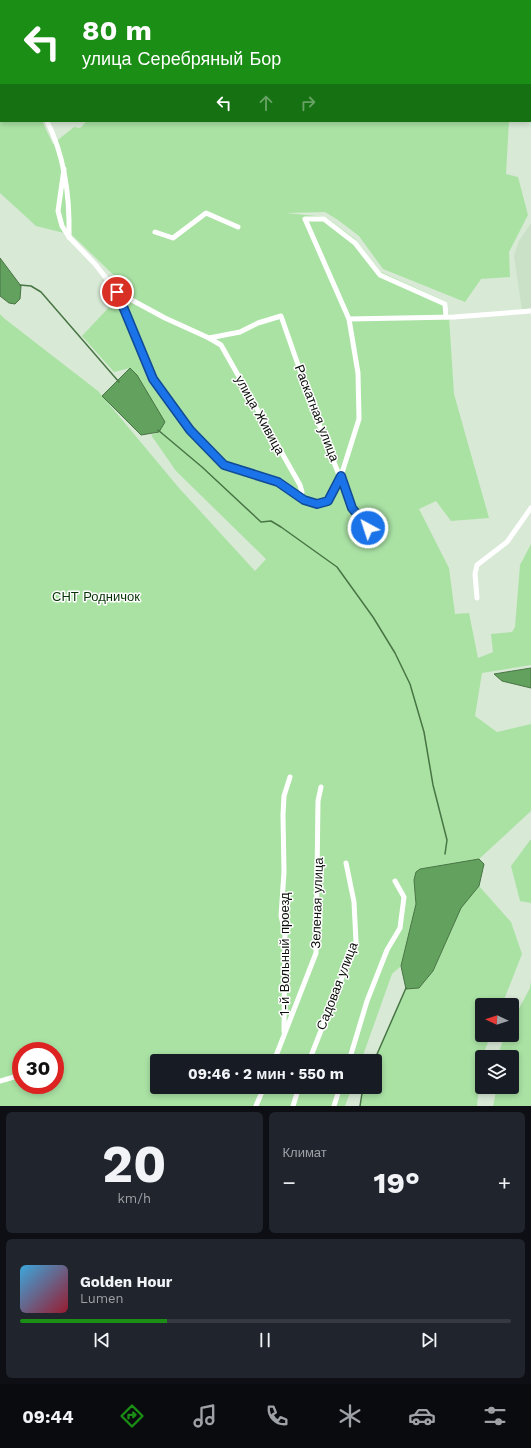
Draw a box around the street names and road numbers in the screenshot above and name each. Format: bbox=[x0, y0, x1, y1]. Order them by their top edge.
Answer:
street label: Раскатная улица bbox=[292, 362, 343, 464]
street label: улица Живица bbox=[232, 373, 288, 458]
street label: Зеленая улица bbox=[308, 856, 326, 949]
street label: 1-й Вольный проезд bbox=[277, 892, 292, 1016]
street label: Садовая улица bbox=[313, 939, 361, 1032]

